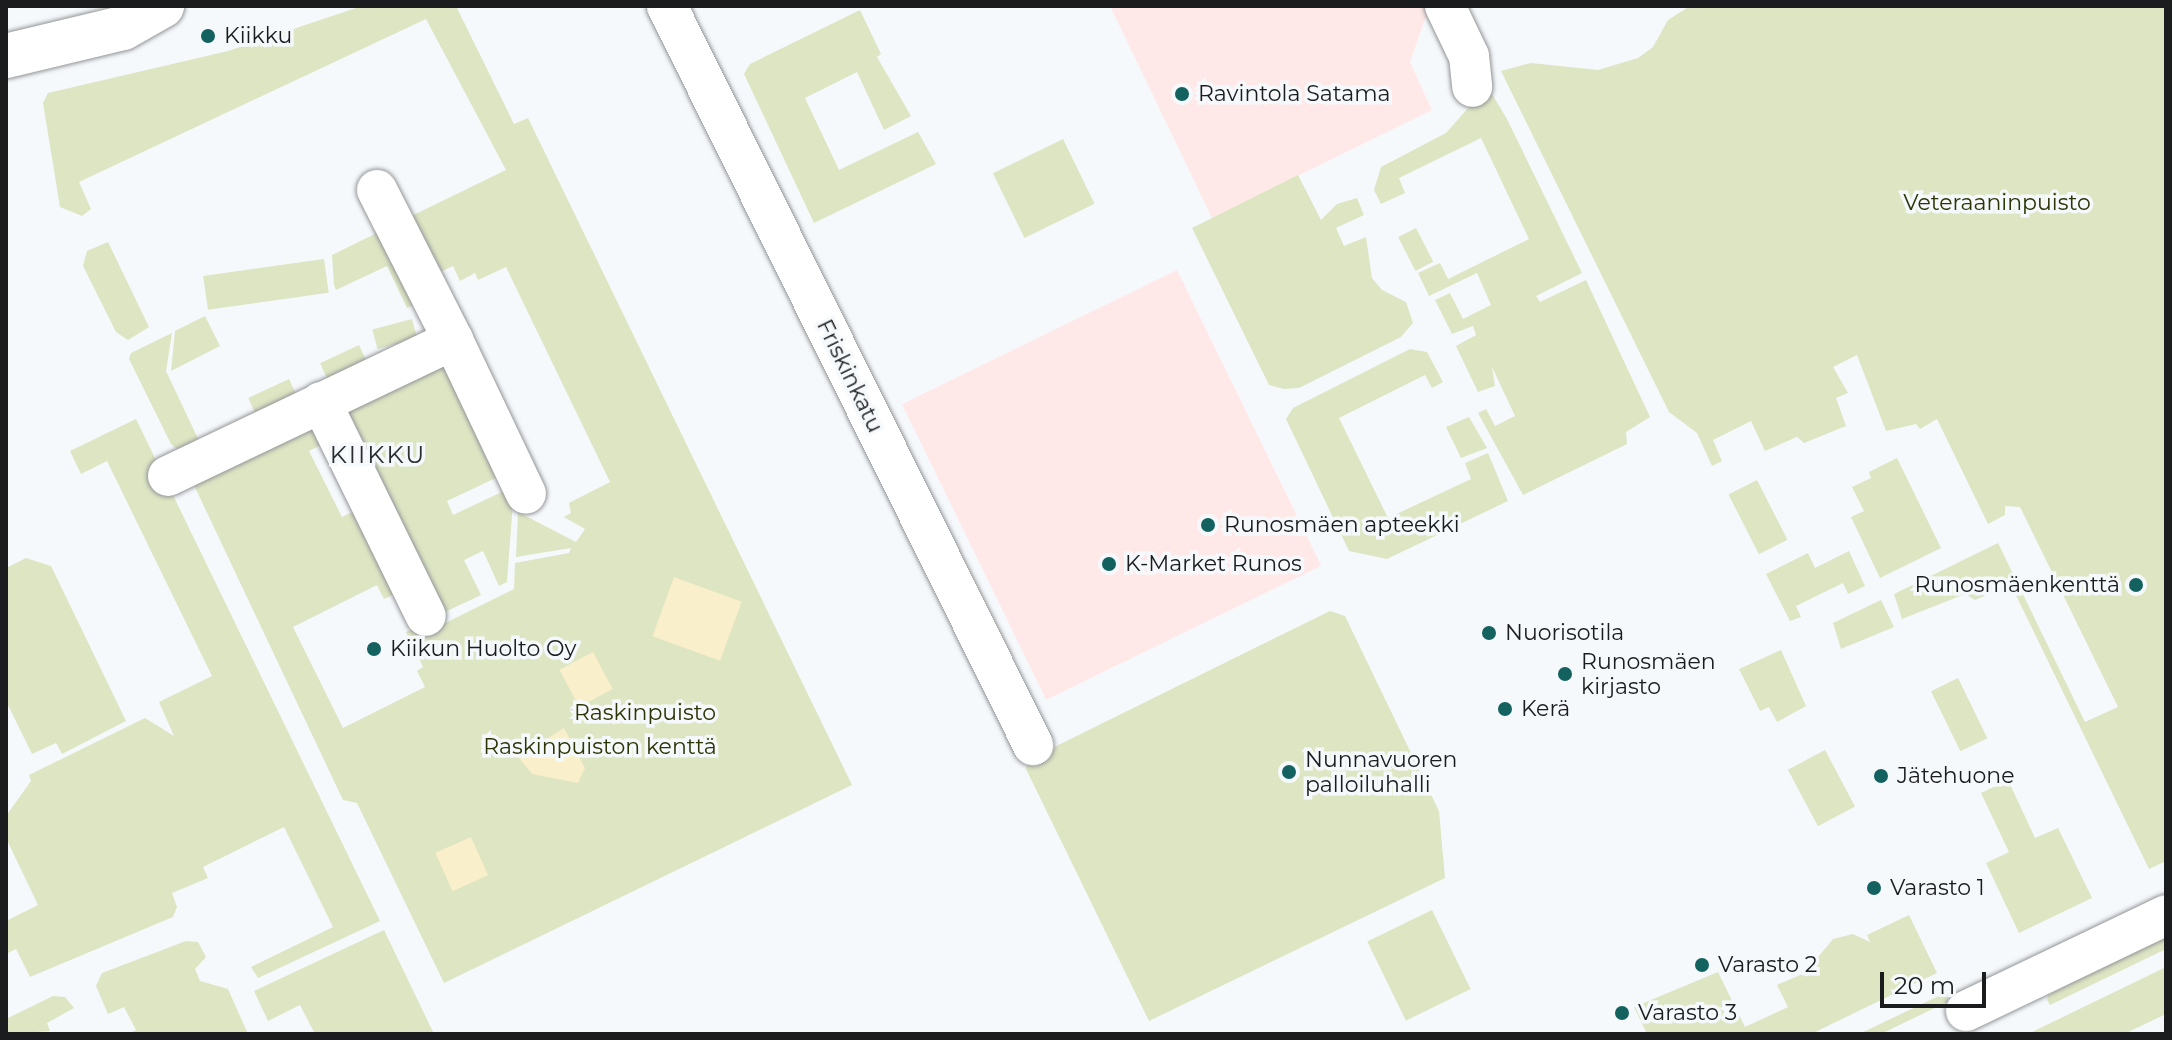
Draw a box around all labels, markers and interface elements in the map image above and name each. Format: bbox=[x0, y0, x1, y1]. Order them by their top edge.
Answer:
place label: Kiikku bbox=[224, 23, 292, 49]
marker: Kiikku bbox=[199, 27, 217, 45]
place label: Ravintola Satama bbox=[1198, 81, 1391, 107]
marker: Ravintola Satama bbox=[1173, 85, 1191, 103]
park label: Veteraaninpuisto bbox=[1903, 190, 2091, 216]
street label: Friskinkatu bbox=[811, 315, 889, 437]
district label: KIIKKU bbox=[330, 441, 426, 469]
place label: Runosmäen apteekki bbox=[1224, 512, 1460, 538]
marker: Runosmäen apteekki bbox=[1199, 516, 1217, 534]
place label: K-Market Runos bbox=[1125, 551, 1302, 577]
marker: K-Market Runos bbox=[1100, 555, 1118, 573]
place label: Runosmäenkenttä bbox=[1914, 572, 2120, 598]
marker: Runosmäenkenttä bbox=[2127, 576, 2145, 594]
place label: Nuorisotila bbox=[1505, 620, 1624, 646]
marker: Nuorisotila bbox=[1480, 624, 1498, 642]
place label: Kiikun Huolto Oy bbox=[390, 636, 576, 662]
marker: Kiikun Huolto Oy bbox=[365, 640, 383, 658]
place label: Runosmäen kirjasto bbox=[1581, 648, 1716, 700]
marker: Runosmäen kirjasto bbox=[1556, 665, 1574, 683]
place label: Kerä bbox=[1521, 696, 1570, 722]
park label: Raskinpuisto bbox=[574, 700, 716, 726]
marker: Kerä bbox=[1496, 700, 1514, 718]
park label: Raskinpuiston kenttä bbox=[483, 734, 717, 760]
place label: Nunnavuoren palloiluhalli bbox=[1305, 746, 1457, 798]
marker: Nunnavuoren palloiluhalli bbox=[1280, 763, 1298, 781]
place label: Jätehuone bbox=[1897, 763, 2014, 789]
marker: Jätehuone bbox=[1872, 767, 1890, 785]
place label: Varasto 1 bbox=[1890, 875, 1985, 901]
marker: Varasto 1 bbox=[1865, 879, 1883, 897]
place label: Varasto 2 bbox=[1718, 952, 1817, 978]
marker: Varasto 2 bbox=[1693, 956, 1711, 974]
scale bar bbox=[1884, 956, 1990, 1006]
text: 20 m bbox=[1894, 971, 1955, 1000]
place label: Varasto 3 bbox=[1638, 1000, 1737, 1026]
marker: Varasto 3 bbox=[1613, 1004, 1631, 1022]

